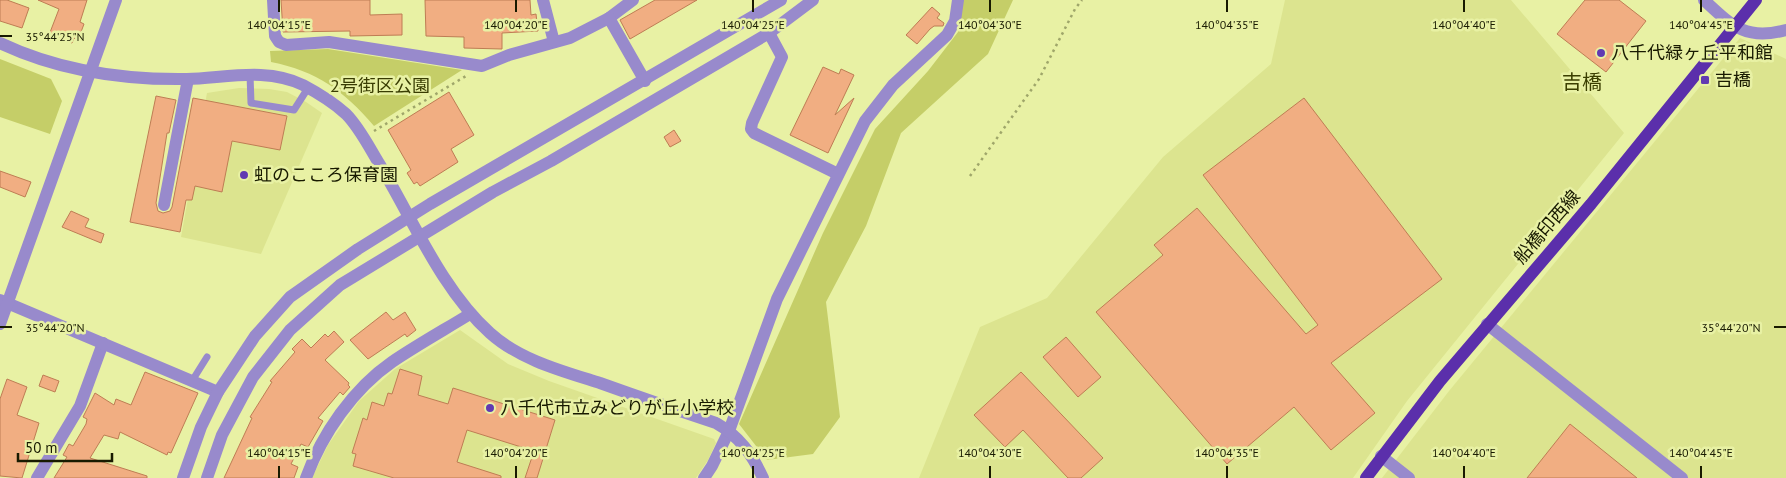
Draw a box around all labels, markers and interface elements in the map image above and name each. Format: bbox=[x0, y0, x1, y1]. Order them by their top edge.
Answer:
text: 140°04'15"E bbox=[247, 17, 311, 32]
text: 140°04'20"E bbox=[484, 17, 548, 32]
text: 140°04'25"E bbox=[721, 17, 785, 32]
text: 140°04'30"E bbox=[958, 17, 1022, 32]
text: 140°04'35"E bbox=[1195, 17, 1259, 32]
text: 140°04'40"E bbox=[1432, 17, 1496, 32]
text: 140°04'45"E bbox=[1669, 17, 1733, 32]
text: 35°44'25"N bbox=[25, 29, 85, 44]
place label: 八千代緑ヶ丘平和館 bbox=[1611, 41, 1773, 64]
marker: 八千代緑ヶ丘平和館 bbox=[1595, 47, 1607, 59]
place label: 吉橋 bbox=[1715, 68, 1751, 91]
district label: 吉橋 bbox=[1562, 69, 1602, 95]
park label: 2号街区公園 bbox=[330, 74, 430, 97]
marker: 吉橋 bbox=[1699, 74, 1711, 86]
place label: 虹のこころ保育園 bbox=[254, 163, 398, 186]
marker: 虹のこころ保育園 bbox=[238, 169, 250, 181]
street label: 船橋印西線 bbox=[1508, 185, 1585, 268]
text: 35°44'20"N bbox=[25, 320, 85, 335]
text: 35°44'20"N bbox=[1701, 320, 1761, 335]
place label: 八千代市立みどりが丘小学校 bbox=[500, 396, 734, 419]
marker: 八千代市立みどりが丘小学校 bbox=[484, 402, 496, 414]
scale bar bbox=[18, 430, 111, 462]
text: 50 m bbox=[25, 438, 58, 457]
text: 140°04'15"E bbox=[247, 445, 311, 460]
text: 140°04'20"E bbox=[484, 445, 548, 460]
text: 140°04'25"E bbox=[721, 445, 785, 460]
text: 140°04'30"E bbox=[958, 445, 1022, 460]
text: 140°04'35"E bbox=[1195, 445, 1259, 460]
text: 140°04'40"E bbox=[1432, 445, 1496, 460]
text: 140°04'45"E bbox=[1669, 445, 1733, 460]

